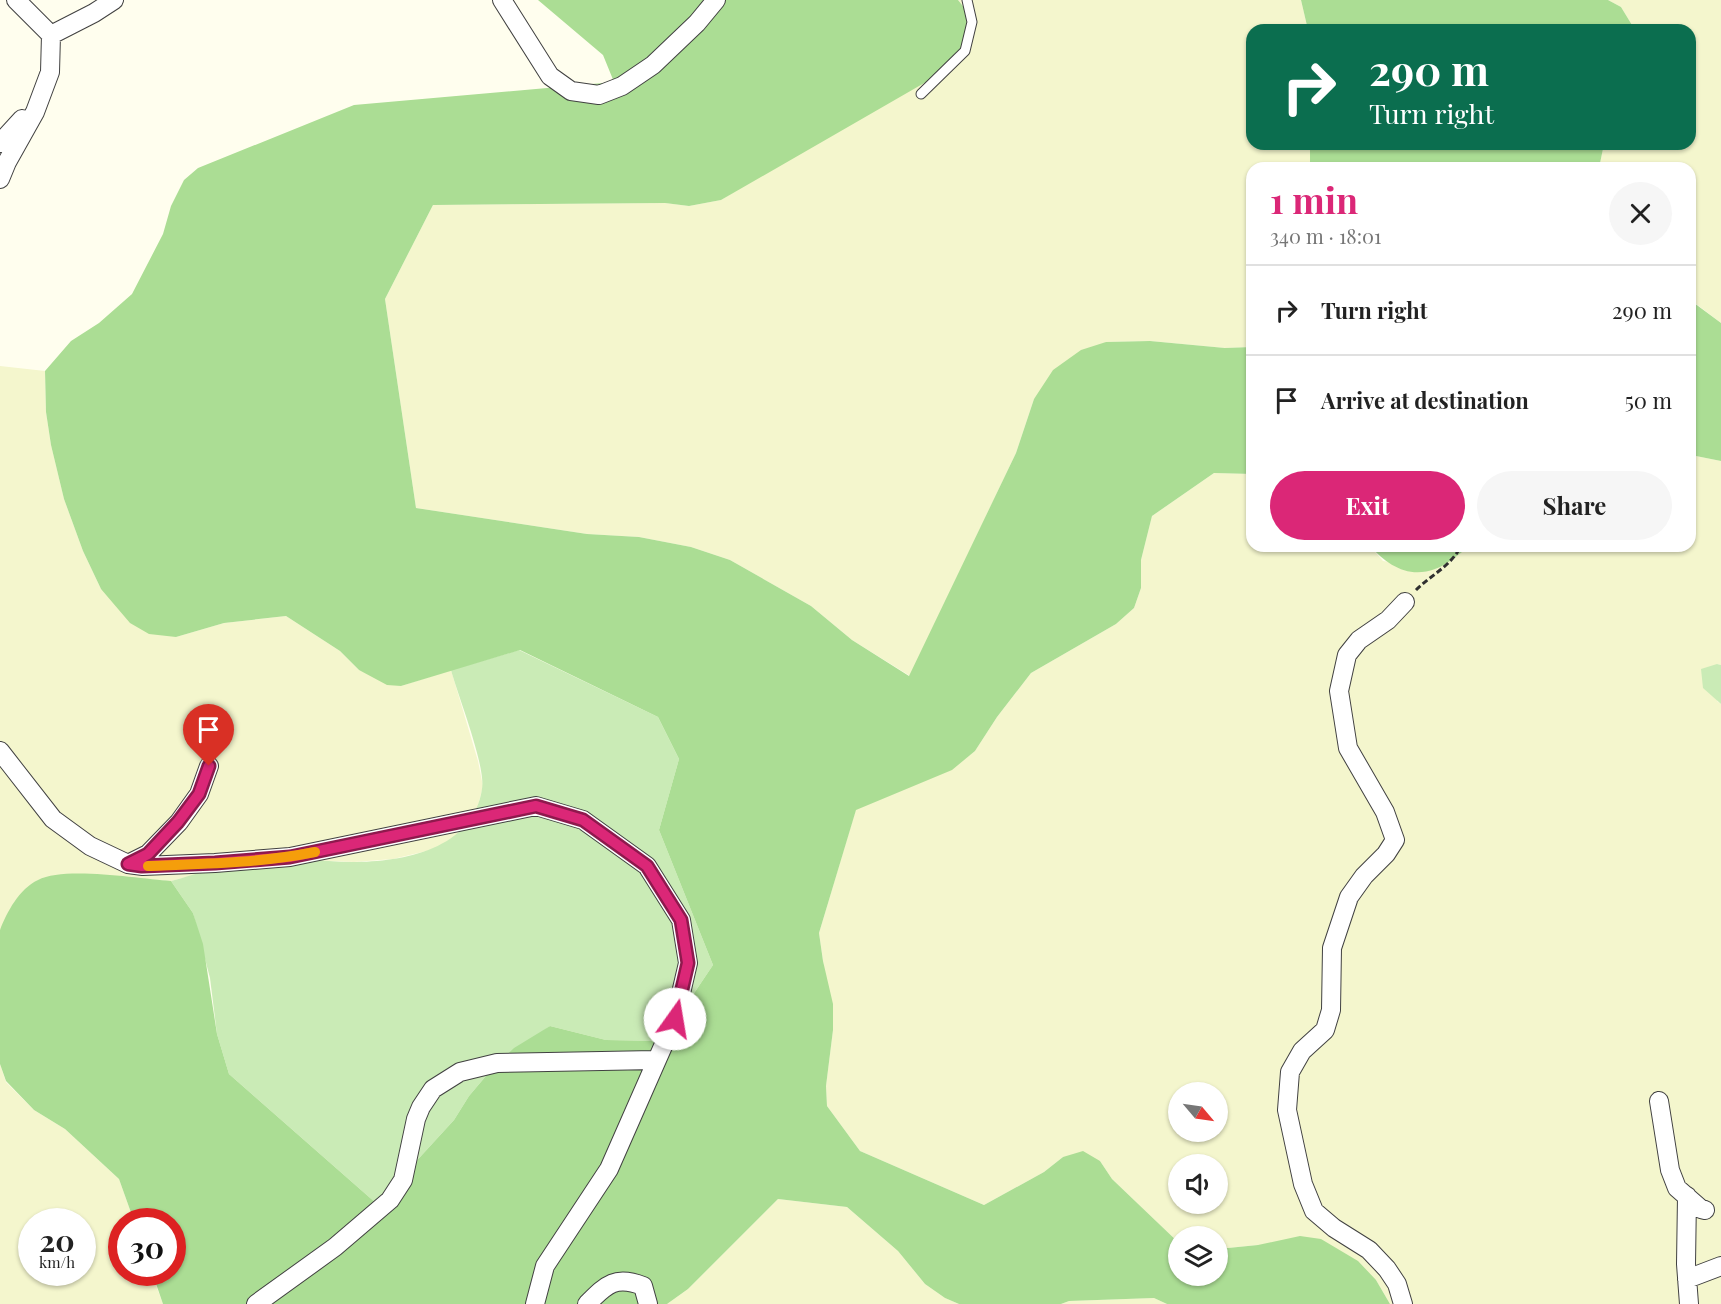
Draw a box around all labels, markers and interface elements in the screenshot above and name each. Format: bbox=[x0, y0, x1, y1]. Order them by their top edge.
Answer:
text: 290 m bbox=[1369, 41, 1489, 97]
icon: right bbox=[1270, 48, 1348, 126]
text: Turn right bbox=[1369, 95, 1494, 131]
text: 1 min bbox=[1270, 175, 1358, 223]
button: close bbox=[1609, 182, 1672, 245]
text: 340 m · 18:01 bbox=[1270, 222, 1381, 249]
icon: right bbox=[1270, 294, 1303, 327]
text: Turn right bbox=[1321, 295, 1427, 325]
text: 290 m bbox=[1612, 295, 1672, 325]
icon: arrive bbox=[1270, 384, 1303, 417]
text: Arrive at destination bbox=[1321, 385, 1529, 415]
text: 50 m bbox=[1625, 385, 1672, 415]
button: Exit bbox=[1270, 471, 1465, 540]
button: Share bbox=[1477, 471, 1672, 540]
pin bbox=[183, 704, 234, 766]
icon: arrive bbox=[192, 713, 225, 746]
position arrow bbox=[643, 987, 707, 1051]
north arrow bbox=[1168, 1082, 1228, 1142]
map controls bbox=[1168, 1082, 1228, 1286]
button: sound bbox=[1168, 1154, 1228, 1214]
speed limit sign: 30 bbox=[108, 1208, 186, 1286]
text: 20 bbox=[39, 1220, 75, 1260]
button: layers bbox=[1168, 1226, 1228, 1286]
text: km/h bbox=[39, 1252, 75, 1272]

